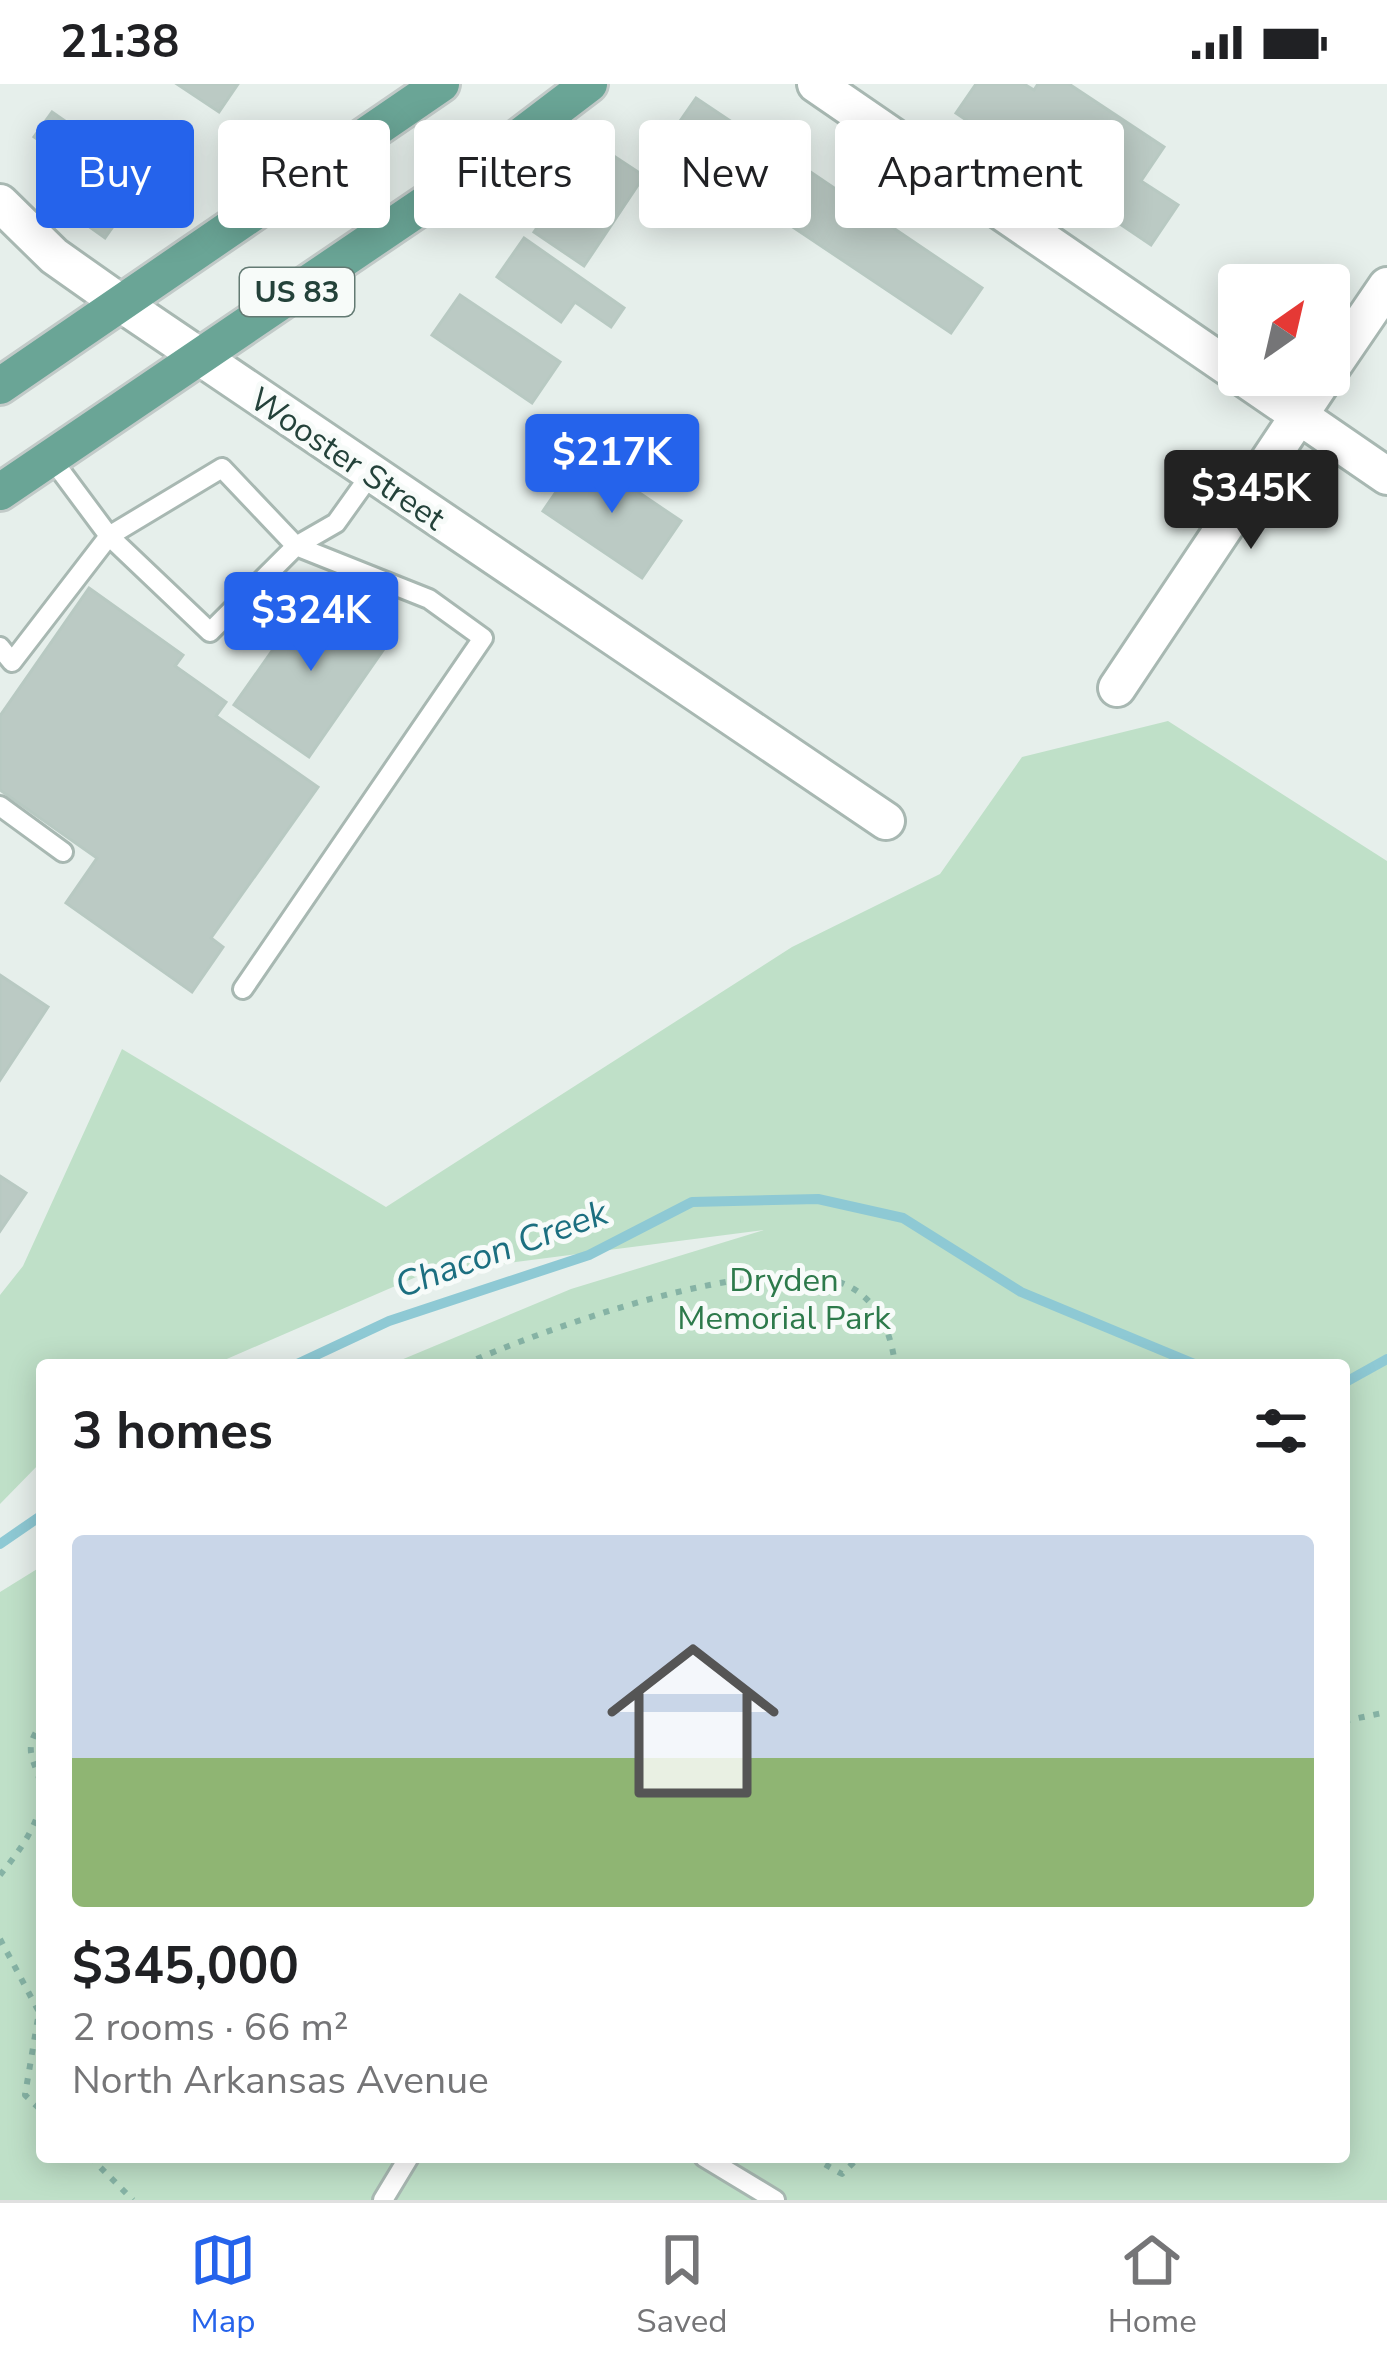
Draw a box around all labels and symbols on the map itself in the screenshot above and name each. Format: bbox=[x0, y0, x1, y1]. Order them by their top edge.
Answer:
north arrow bbox=[1218, 264, 1350, 396]
road number: US 83 bbox=[240, 268, 354, 316]
street label: Wooster Street bbox=[241, 377, 454, 541]
pin: $217K bbox=[528, 414, 696, 516]
pin: $345K bbox=[1167, 450, 1335, 552]
pin: $324K bbox=[227, 572, 395, 674]
water label: Chacon Creek bbox=[388, 1188, 616, 1311]
park label: Dryden Memorial Park bbox=[677, 1258, 891, 1341]

